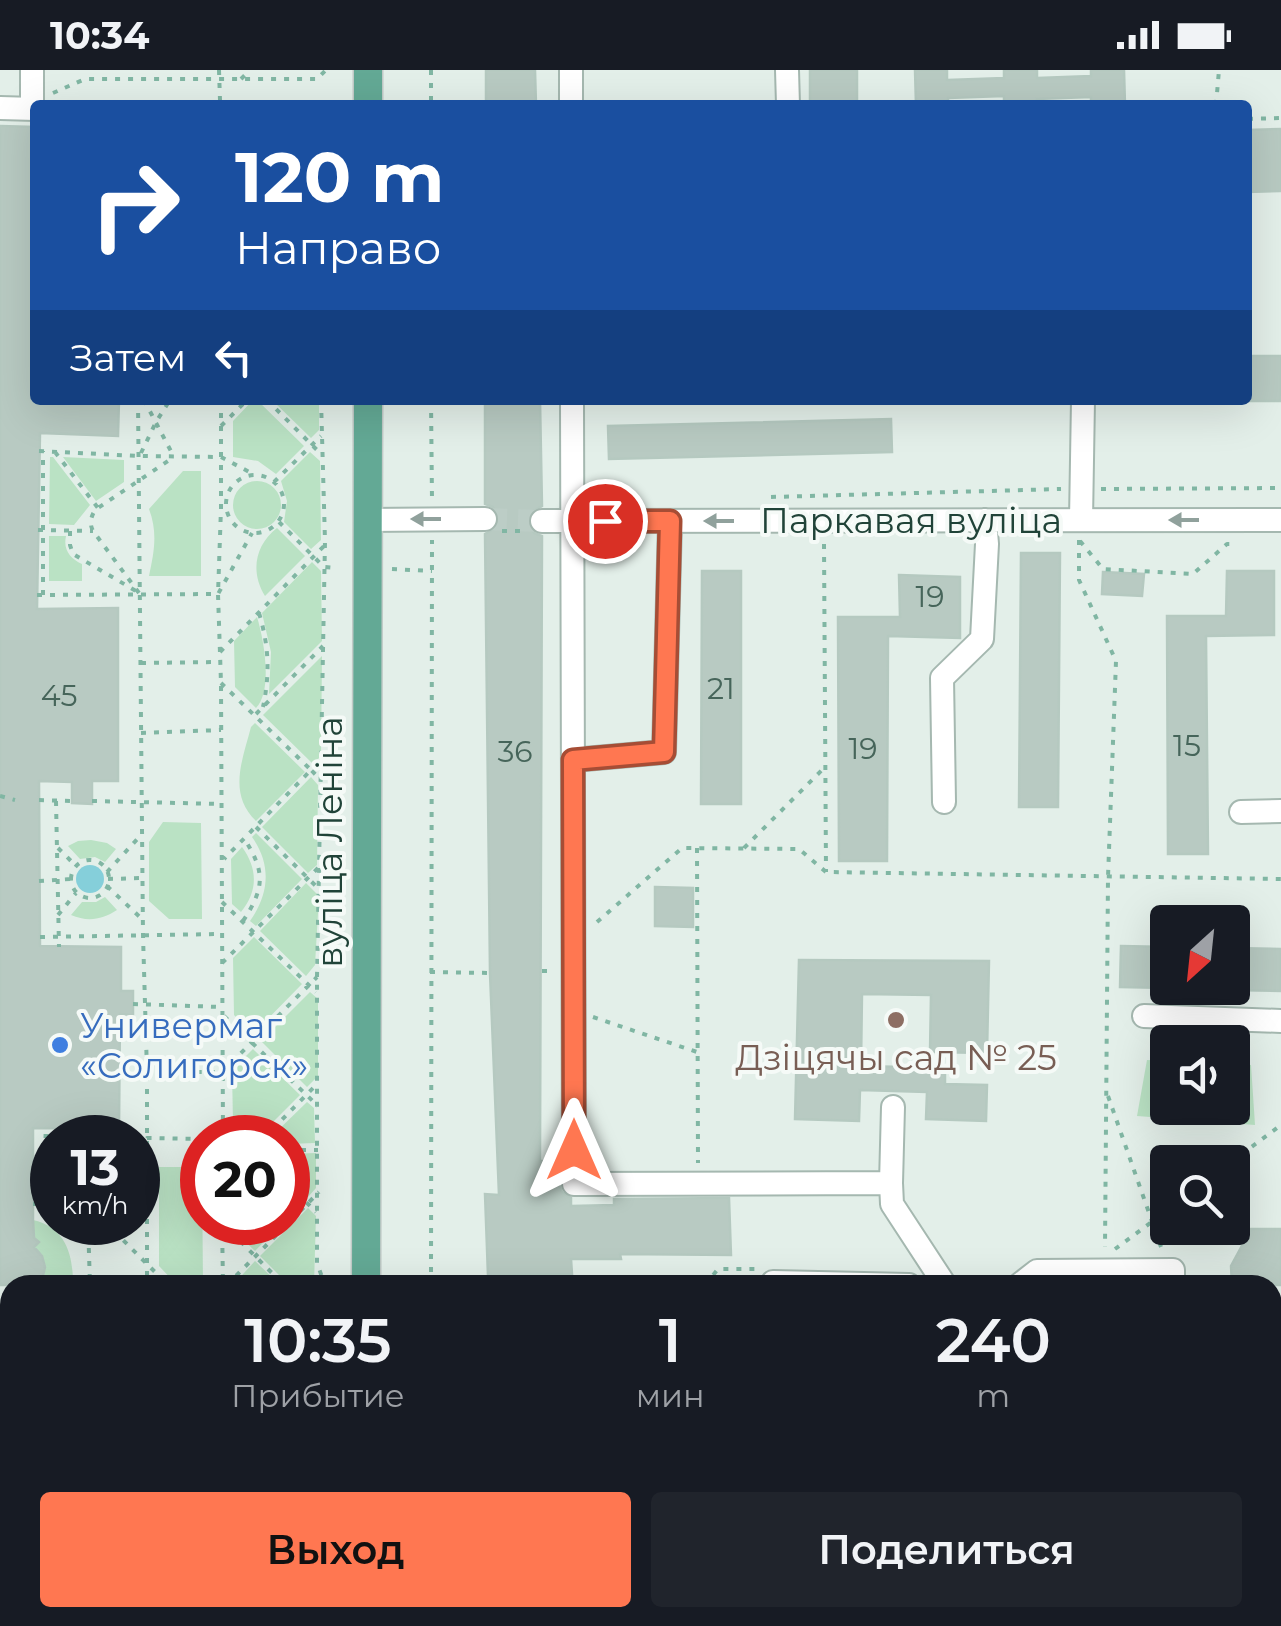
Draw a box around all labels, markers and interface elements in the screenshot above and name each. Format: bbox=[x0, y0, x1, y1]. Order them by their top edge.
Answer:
text: 10:34 bbox=[50, 12, 149, 59]
text: 120 m bbox=[235, 134, 445, 220]
icon: right bbox=[70, 140, 200, 270]
text: Направо bbox=[235, 220, 441, 275]
icon: left bbox=[206, 330, 261, 385]
text: Затем bbox=[70, 334, 186, 381]
pin bbox=[563, 479, 648, 564]
icon: arrive bbox=[578, 494, 633, 549]
street label: Паркавая вуліца bbox=[760, 499, 1062, 542]
one-way arrow bbox=[410, 511, 442, 527]
one-way arrow bbox=[1167, 512, 1199, 528]
one-way arrow bbox=[702, 513, 734, 529]
house number: 19 bbox=[915, 578, 945, 615]
house number: 21 bbox=[707, 670, 735, 707]
house number: 45 bbox=[41, 677, 77, 714]
street label: вуліца Леніна bbox=[308, 716, 351, 968]
house number: 15 bbox=[1173, 727, 1201, 764]
house number: 19 bbox=[848, 730, 878, 767]
house number: 36 bbox=[497, 733, 533, 770]
north arrow bbox=[1150, 905, 1250, 1005]
map controls bbox=[1150, 905, 1250, 1245]
place label: Универмаг «Солигорск» bbox=[80, 1004, 308, 1087]
marker: Дзіцячы сад № 25 bbox=[885, 1009, 907, 1031]
button: sound bbox=[1150, 1025, 1250, 1125]
marker: Универмаг «Солигорск» bbox=[49, 1034, 71, 1056]
place label: Дзіцячы сад № 25 bbox=[735, 1036, 1057, 1079]
position arrow bbox=[522, 1098, 626, 1202]
speed limit sign: 20 bbox=[180, 1115, 310, 1245]
text: 13 bbox=[70, 1137, 120, 1198]
button: search bbox=[1150, 1145, 1250, 1245]
text: km/h bbox=[62, 1190, 128, 1220]
text: 10:35 bbox=[244, 1304, 391, 1377]
text: 1 bbox=[659, 1304, 682, 1377]
text: 240 bbox=[936, 1304, 1051, 1377]
text: Прибытие bbox=[231, 1376, 405, 1415]
text: мин bbox=[636, 1376, 705, 1415]
text: m bbox=[976, 1376, 1010, 1415]
button: Выход bbox=[40, 1492, 631, 1607]
button: Поделиться bbox=[651, 1492, 1242, 1607]

